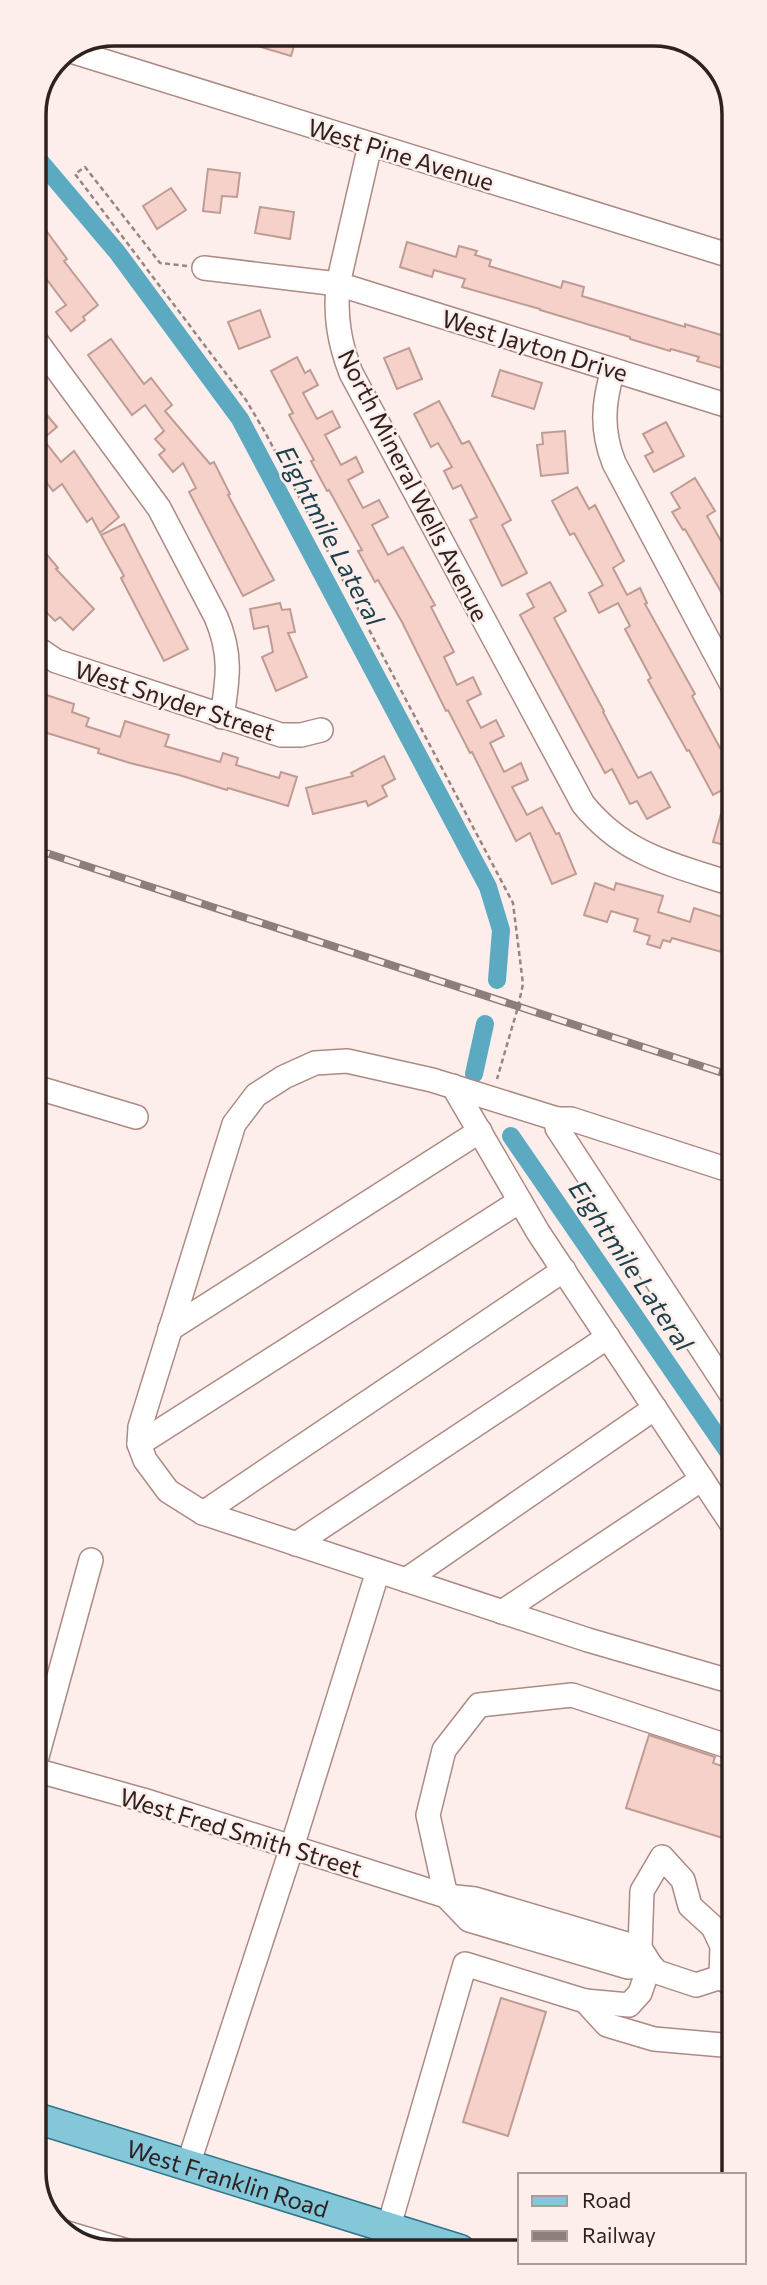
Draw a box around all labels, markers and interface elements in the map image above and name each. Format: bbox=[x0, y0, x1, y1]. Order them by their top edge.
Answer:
street label: West Pine Avenue bbox=[304, 112, 498, 196]
street label: West Jayton Drive bbox=[439, 303, 631, 387]
street label: North Mineral Wells Avenue bbox=[333, 344, 495, 626]
water label: Eightmile Lateral bbox=[270, 440, 392, 632]
street label: West Snyder Street bbox=[71, 654, 279, 746]
water label: Eightmile Lateral bbox=[563, 1174, 701, 1357]
street label: West Fred Smith Street bbox=[116, 1781, 366, 1883]
street label: West Franklin Road bbox=[124, 2133, 332, 2223]
legend bbox=[518, 2173, 746, 2264]
text: Road bbox=[582, 2187, 631, 2212]
text: Railway bbox=[582, 2222, 656, 2247]

